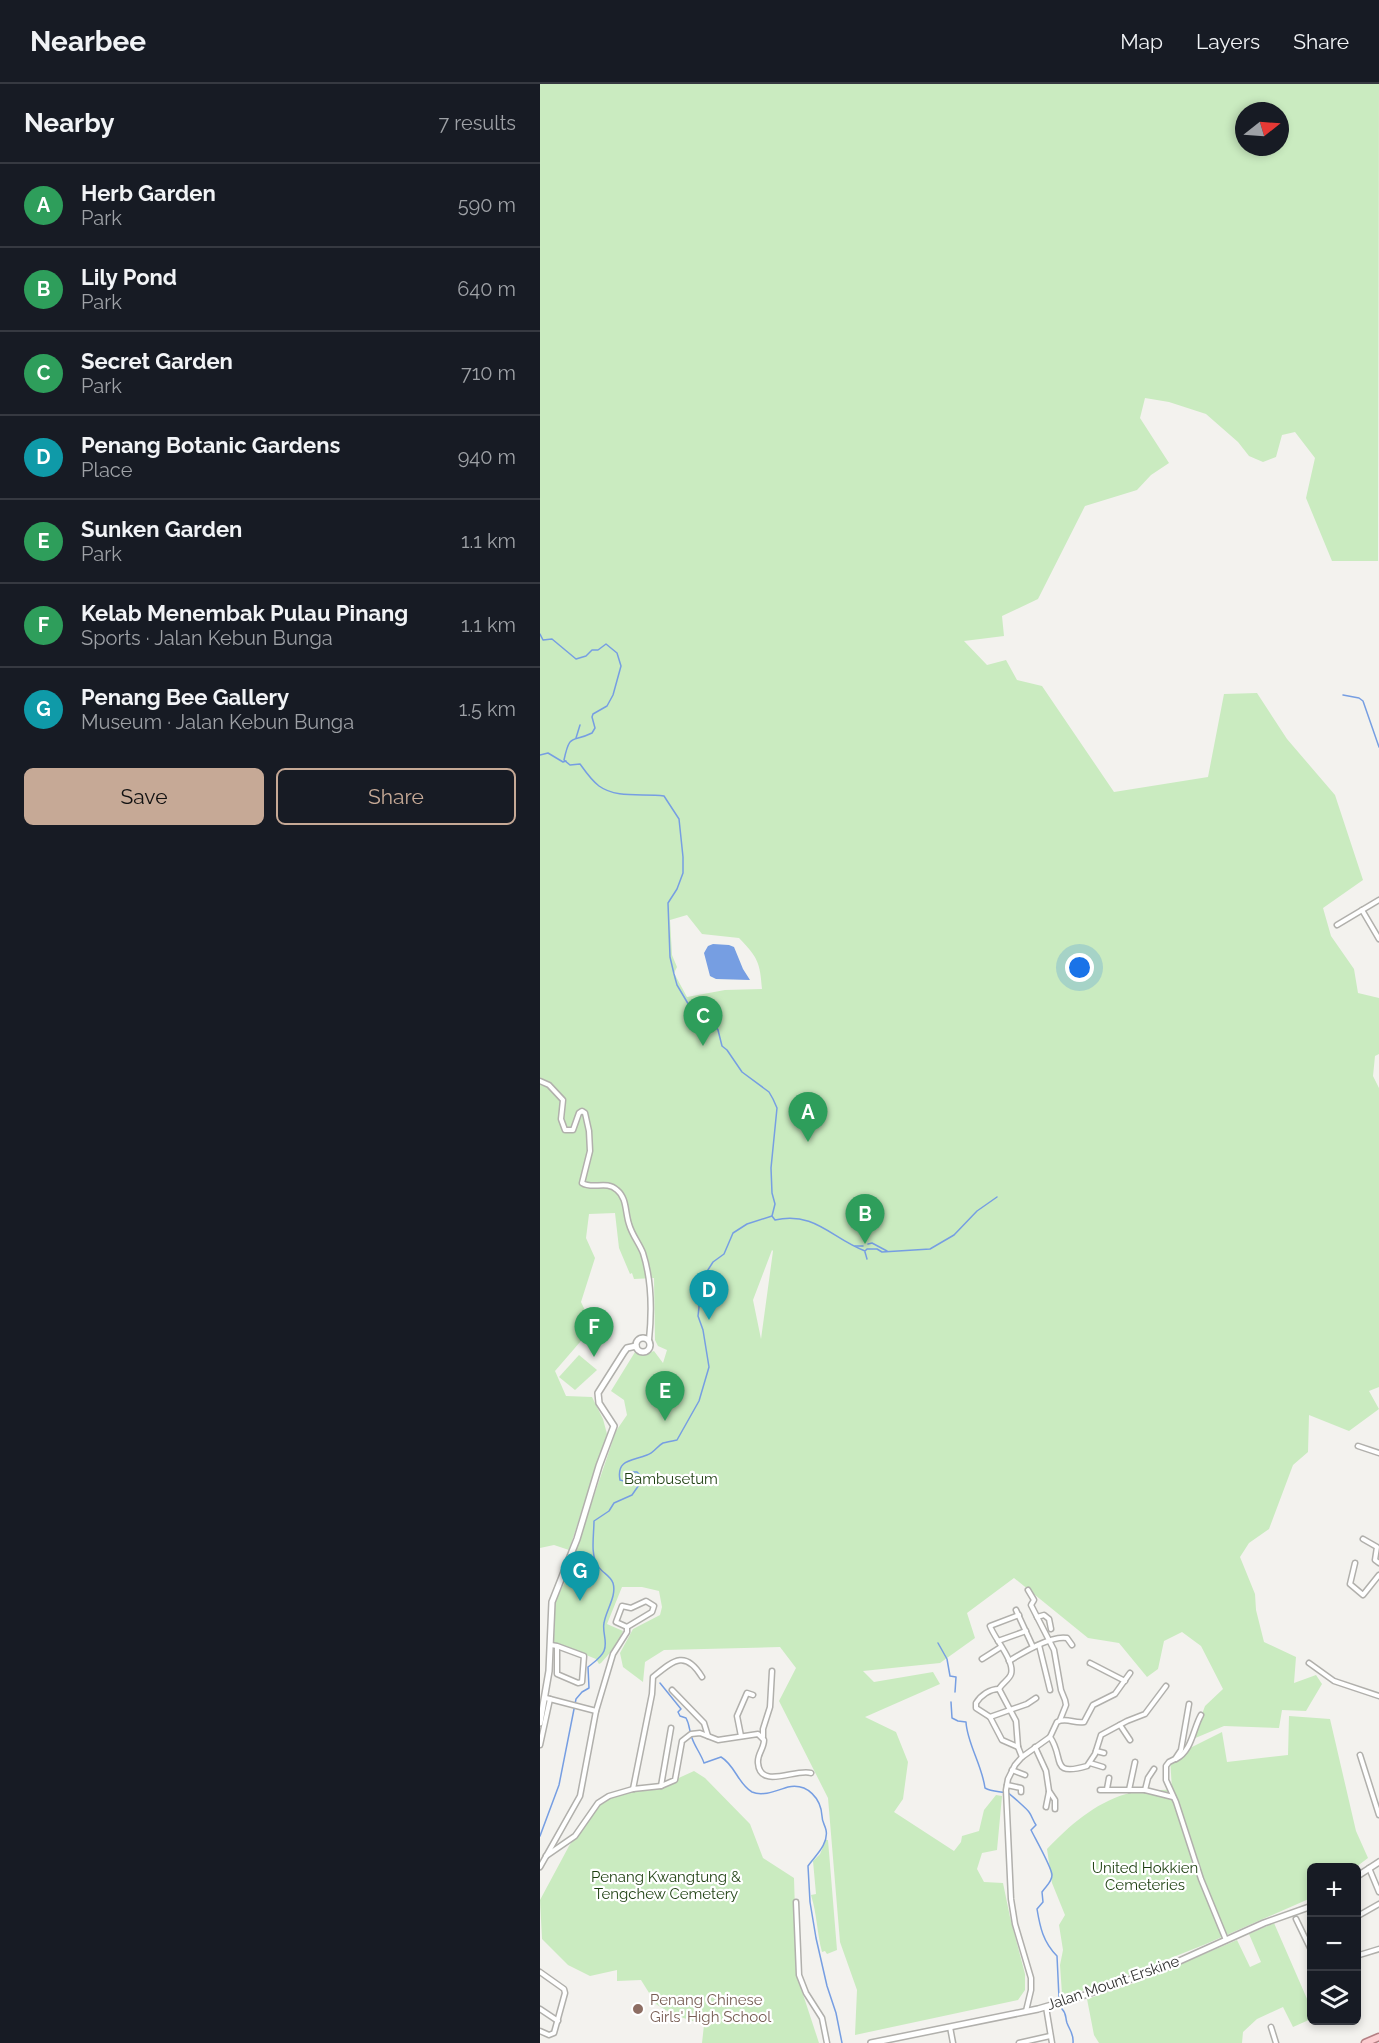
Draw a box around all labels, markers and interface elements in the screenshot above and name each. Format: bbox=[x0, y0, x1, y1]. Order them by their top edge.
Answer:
text: Nearbee bbox=[30, 25, 146, 58]
text: Map bbox=[1120, 29, 1163, 54]
text: Layers bbox=[1196, 29, 1260, 54]
text: Share bbox=[1293, 29, 1349, 54]
north arrow bbox=[1235, 102, 1289, 156]
text: Nearby bbox=[24, 108, 114, 138]
text: 7 results bbox=[438, 111, 516, 135]
text: Herb Garden bbox=[81, 180, 216, 206]
text: A bbox=[37, 193, 50, 217]
text: 590 m bbox=[458, 193, 516, 217]
text: Park bbox=[81, 206, 122, 230]
text: Lily Pond bbox=[81, 264, 177, 290]
text: B bbox=[37, 277, 50, 301]
text: 640 m bbox=[457, 277, 516, 301]
text: Park bbox=[81, 290, 122, 314]
text: Secret Garden bbox=[81, 348, 233, 374]
text: C bbox=[37, 361, 50, 385]
text: 710 m bbox=[461, 361, 516, 385]
text: Park bbox=[81, 374, 122, 398]
text: Penang Botanic Gardens bbox=[81, 432, 340, 458]
text: D bbox=[36, 445, 51, 469]
text: 940 m bbox=[458, 445, 516, 469]
text: Place bbox=[81, 458, 132, 482]
text: Sunken Garden bbox=[81, 516, 242, 542]
text: E bbox=[37, 529, 50, 553]
text: 1.1 km bbox=[461, 529, 516, 553]
text: Park bbox=[81, 542, 122, 566]
text: Kelab Menembak Pulau Pinang bbox=[81, 600, 408, 626]
text: F bbox=[38, 613, 49, 637]
text: 1.1 km bbox=[461, 613, 516, 637]
text: Sports · Jalan Kebun Bunga bbox=[81, 626, 333, 650]
text: Penang Bee Gallery bbox=[81, 684, 289, 710]
text: G bbox=[36, 697, 51, 721]
text: 1.5 km bbox=[459, 697, 516, 721]
text: Museum · Jalan Kebun Bunga bbox=[81, 710, 354, 734]
button: Save bbox=[24, 768, 264, 825]
button: Share bbox=[276, 768, 516, 825]
your location bbox=[1065, 953, 1094, 982]
pin: C bbox=[684, 996, 722, 1046]
pin: A bbox=[788, 1092, 828, 1142]
pin: B bbox=[846, 1194, 884, 1244]
pin: D bbox=[690, 1270, 728, 1320]
pin: F bbox=[574, 1308, 614, 1357]
pin: E bbox=[646, 1372, 684, 1421]
park label: Bambusetum bbox=[624, 1470, 718, 1488]
pin: G bbox=[560, 1552, 600, 1601]
park label: United Hokkien Cemeteries bbox=[1092, 1859, 1198, 1894]
map controls bbox=[1307, 1863, 1361, 2025]
button: + bbox=[1307, 1863, 1361, 1917]
park label: Penang Kwangtung & Tengchew Cemetery bbox=[591, 1868, 741, 1903]
button: − bbox=[1307, 1917, 1361, 1971]
street label: Jalan Mount Erskine bbox=[1044, 1952, 1182, 2014]
button: layers bbox=[1307, 1971, 1361, 2025]
place label: Penang Chinese Girls' High School bbox=[650, 1991, 772, 2026]
marker: Penang Chinese Girls' High School bbox=[631, 2002, 645, 2016]

